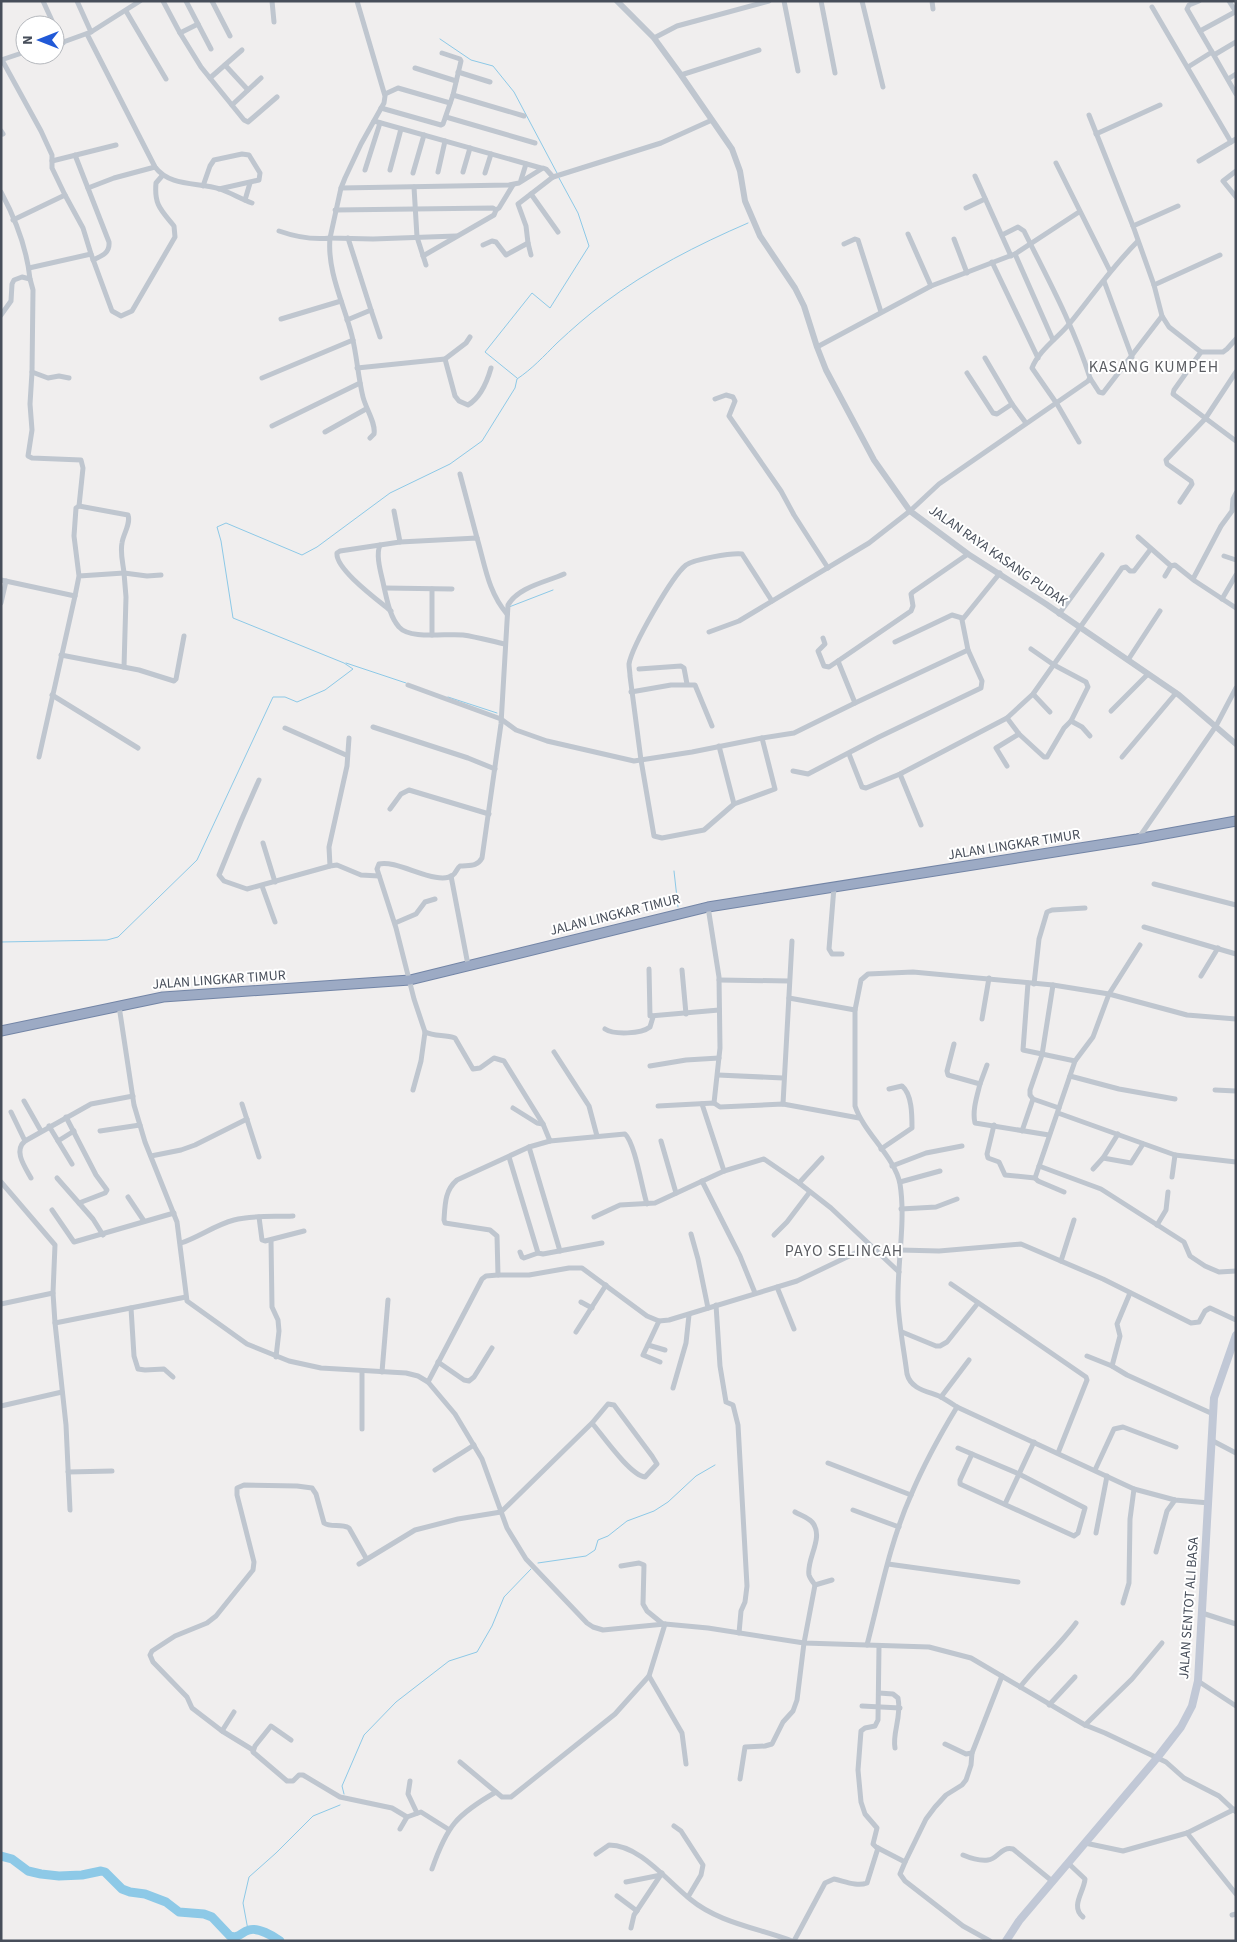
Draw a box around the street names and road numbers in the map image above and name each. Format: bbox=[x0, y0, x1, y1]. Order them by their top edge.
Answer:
street label: JALAN RAYA KASANG PUDAK bbox=[925, 500, 1072, 612]
street label: JALAN LINGKAR TIMUR bbox=[947, 825, 1082, 865]
street label: JALAN LINGKAR TIMUR bbox=[548, 889, 682, 941]
street label: JALAN LINGKAR TIMUR bbox=[152, 965, 286, 995]
street label: JALAN SENTOT ALI BASA bbox=[1174, 1536, 1204, 1680]

